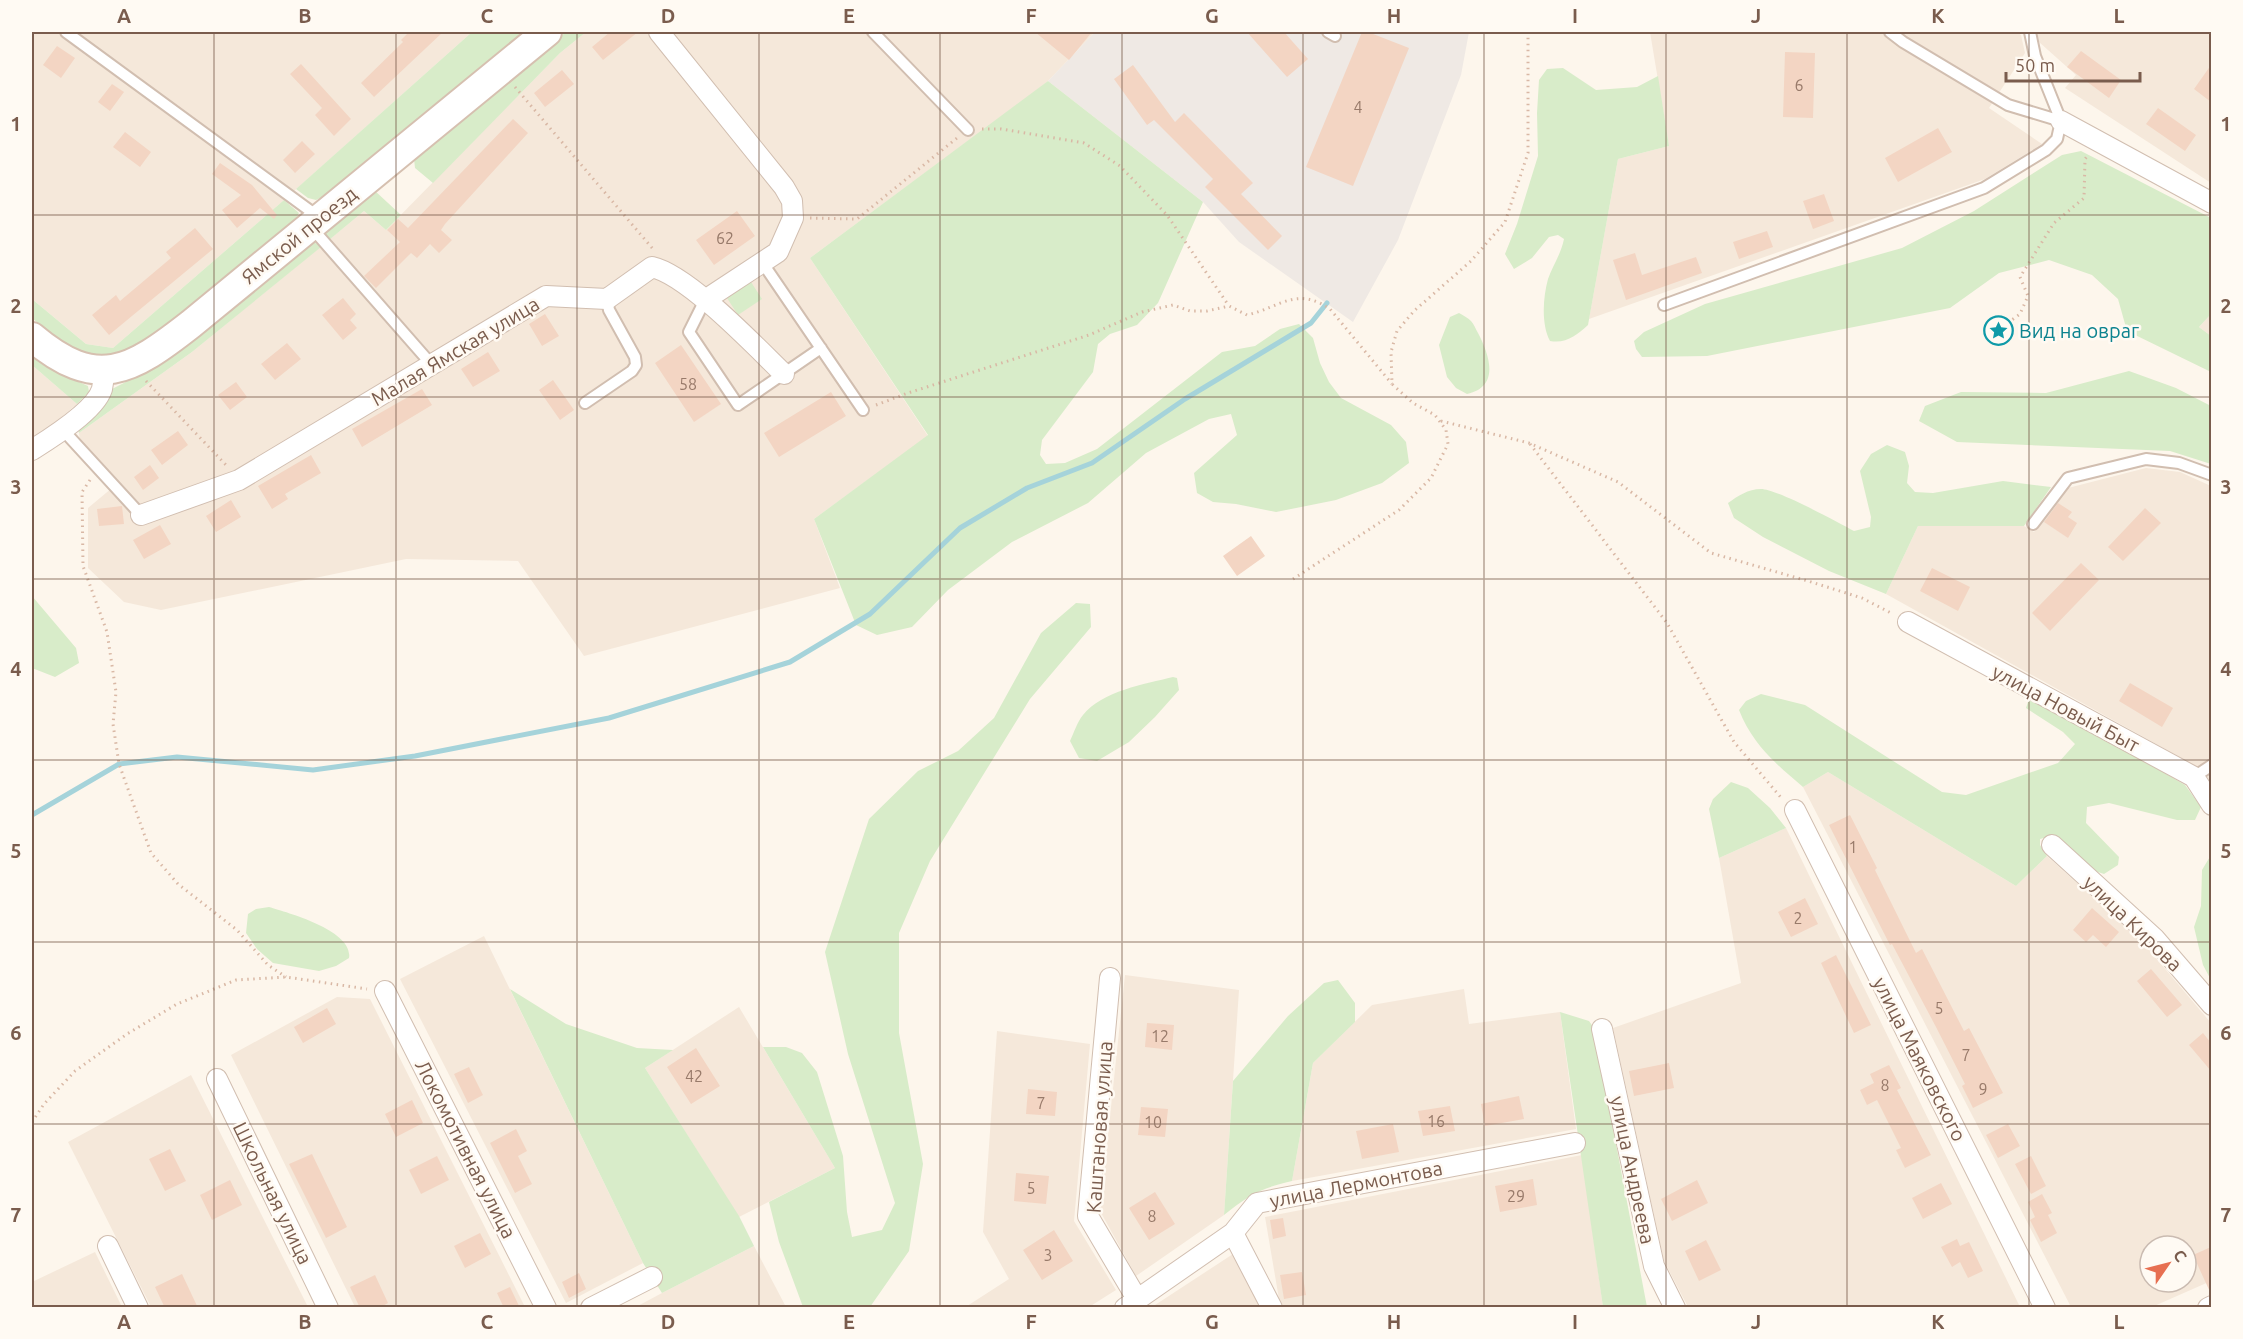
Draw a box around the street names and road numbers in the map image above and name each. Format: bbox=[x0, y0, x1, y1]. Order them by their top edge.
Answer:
street label: Ямской проезд bbox=[237, 181, 361, 288]
street label: Малая Ямская улица bbox=[367, 292, 543, 410]
street label: улица Новый Быт bbox=[1988, 659, 2144, 757]
street label: улица Кирова bbox=[2079, 870, 2187, 976]
street label: улица Маяковского bbox=[1869, 973, 1971, 1145]
street label: Каштановая улица bbox=[1082, 1040, 1116, 1214]
street label: Локомотивная улица bbox=[411, 1056, 521, 1242]
street label: улица Андреева bbox=[1606, 1094, 1660, 1246]
street label: Школьная улица bbox=[229, 1118, 317, 1268]
street label: улица Лермонтова bbox=[1268, 1156, 1444, 1212]

